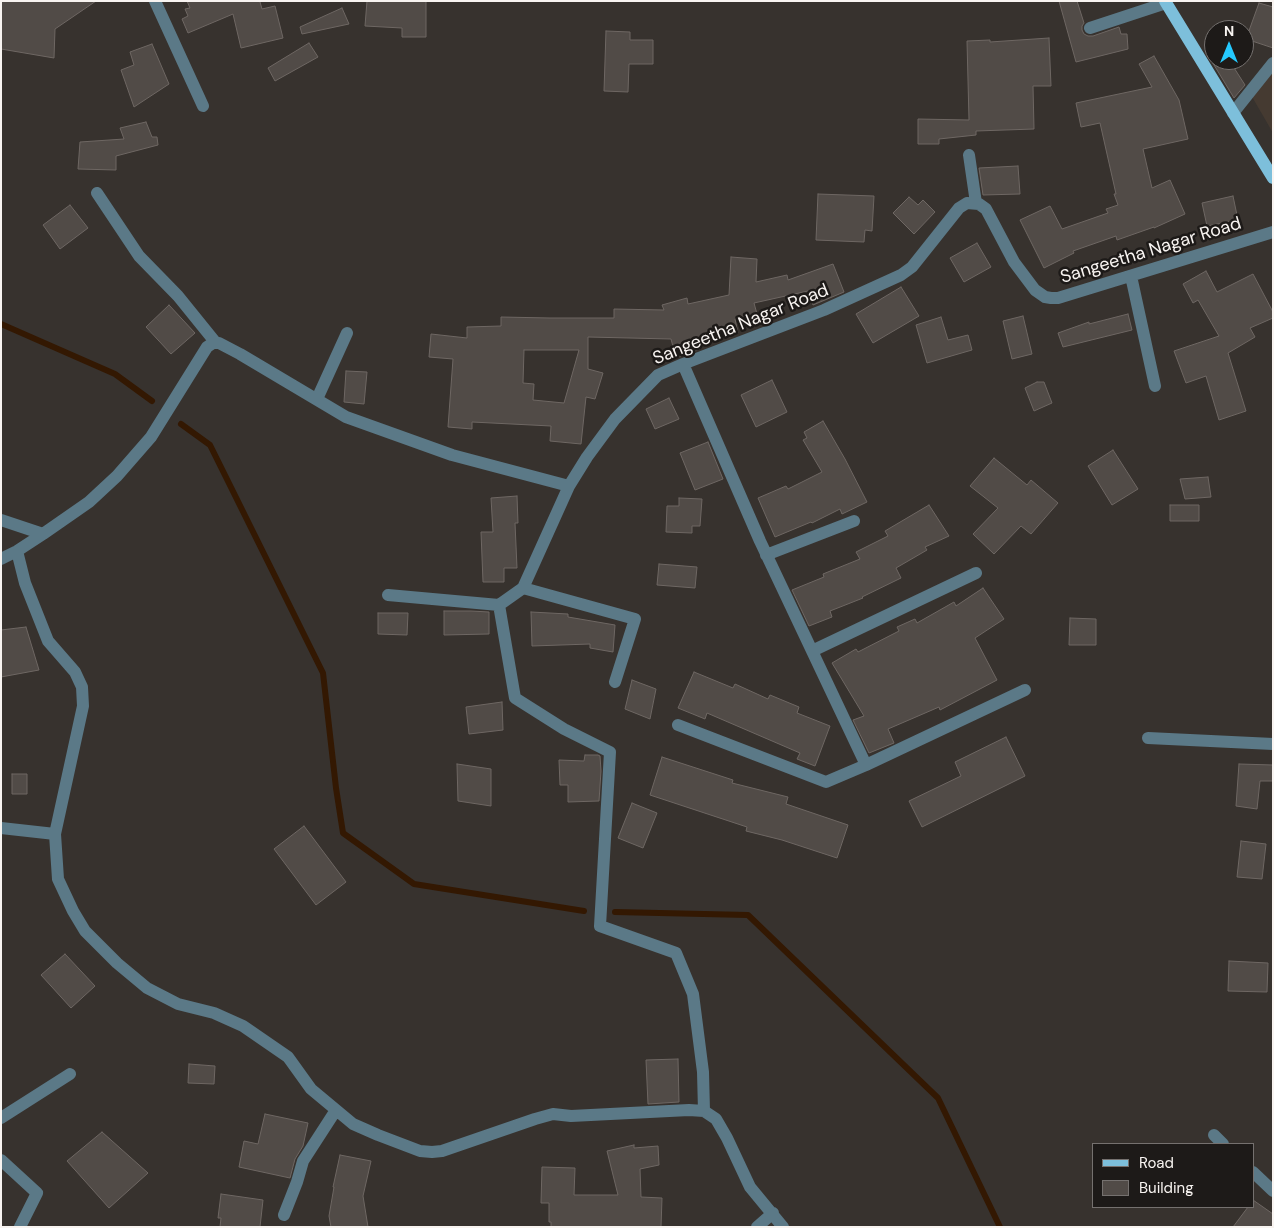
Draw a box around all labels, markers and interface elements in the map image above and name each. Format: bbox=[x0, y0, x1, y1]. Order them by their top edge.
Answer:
north arrow bbox=[1204, 20, 1254, 70]
text: N bbox=[1224, 22, 1234, 40]
street label: Sangeetha Nagar Road bbox=[1058, 213, 1244, 289]
street label: Sangeetha Nagar Road bbox=[650, 280, 832, 370]
legend bbox=[1092, 1143, 1254, 1208]
text: Road bbox=[1139, 1153, 1174, 1173]
text: Building bbox=[1139, 1178, 1194, 1198]

